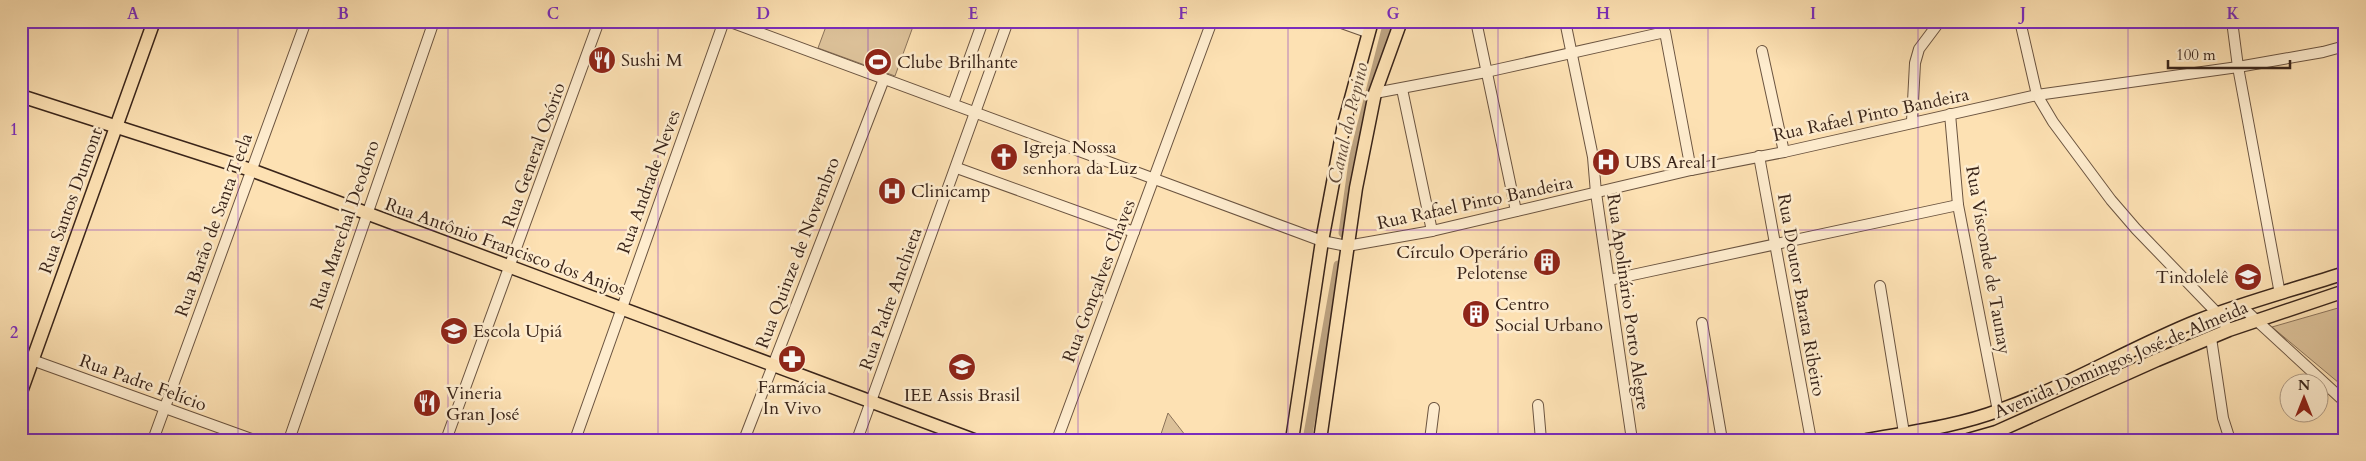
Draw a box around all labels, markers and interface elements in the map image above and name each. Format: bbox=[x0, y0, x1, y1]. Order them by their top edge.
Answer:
text: A bbox=[127, 3, 139, 25]
text: B bbox=[337, 3, 349, 25]
text: C bbox=[547, 3, 559, 25]
text: D bbox=[756, 3, 770, 25]
text: E bbox=[968, 3, 978, 25]
text: F bbox=[1178, 3, 1188, 25]
text: G bbox=[1386, 3, 1400, 25]
text: H bbox=[1596, 3, 1610, 25]
text: I bbox=[1810, 3, 1816, 25]
text: J bbox=[2018, 3, 2026, 25]
text: K bbox=[2227, 3, 2240, 25]
scale bar bbox=[2168, 38, 2291, 70]
restaurant icon: Sushi M bbox=[587, 45, 617, 75]
text: 100 m bbox=[2176, 45, 2216, 65]
sports icon: Clube Brilhante bbox=[863, 47, 893, 77]
place label: Sushi M bbox=[621, 48, 683, 73]
place label: Clube Brilhante bbox=[897, 50, 1018, 75]
water label: Canal do Pepino bbox=[1321, 60, 1375, 186]
street label: Rua General Osório bbox=[496, 79, 572, 231]
street label: Rua Rafael Pinto Bandeira bbox=[1771, 82, 1971, 148]
street label: Rua Andrade Neves bbox=[611, 107, 687, 257]
text: 1 bbox=[10, 119, 18, 141]
street label: Rua Santos Dumont bbox=[33, 124, 109, 277]
street label: Rua Barão de Santa Tecla bbox=[169, 129, 259, 320]
place label: Igreja Nossa senhora da Luz bbox=[1023, 135, 1137, 181]
street label: Rua Marechal Deodoro bbox=[304, 137, 386, 313]
church icon: Igreja Nossa senhora da Luz bbox=[989, 142, 1019, 172]
hospital icon: UBS Areal I bbox=[1591, 147, 1621, 177]
place label: UBS Areal I bbox=[1625, 150, 1717, 175]
street label: Rua Quinze de Novembro bbox=[750, 154, 846, 352]
street label: Rua Visconde de Taunay bbox=[1959, 164, 2017, 357]
street label: Rua Rafael Pinto Bandeira bbox=[1375, 170, 1575, 236]
hospital icon: Clinicamp bbox=[877, 176, 907, 206]
place label: Clinicamp bbox=[911, 179, 991, 204]
street label: Rua Antônio Francisco dos Anjos bbox=[381, 192, 629, 302]
street label: Rua Apolinário Porto Alegre bbox=[1600, 192, 1656, 412]
street label: Rua Doutor Barata Ribeiro bbox=[1771, 192, 1831, 399]
street label: Rua Gonçalves Chaves bbox=[1056, 196, 1142, 366]
street label: Rua Padre Anchieta bbox=[854, 224, 929, 374]
place label: Círculo Operário Pelotense bbox=[1396, 240, 1528, 286]
building icon: Círculo Operário Pelotense bbox=[1532, 247, 1562, 277]
school or university icon: Tindolelê bbox=[2233, 262, 2263, 292]
place label: Tindolelê bbox=[2156, 265, 2229, 290]
place label: Centro Social Urbano bbox=[1495, 292, 1603, 338]
street label: Avenida Domingos José de Almeida bbox=[1990, 295, 2252, 425]
building icon: Centro Social Urbano bbox=[1461, 299, 1491, 329]
school or university icon: Escola Upiá bbox=[439, 316, 469, 346]
place label: Escola Upiá bbox=[473, 319, 563, 344]
text: 2 bbox=[10, 322, 18, 344]
pharmacy icon: Farmácia In Vivo bbox=[777, 344, 807, 374]
street label: Rua Padre Felício bbox=[76, 348, 210, 418]
school or university icon: IEE Assis Brasil bbox=[947, 352, 977, 382]
north arrow bbox=[2278, 374, 2328, 424]
place label: Farmácia In Vivo bbox=[758, 375, 827, 421]
text: N bbox=[2298, 376, 2310, 395]
place label: Vineria Gran José bbox=[446, 381, 520, 427]
place label: IEE Assis Brasil bbox=[904, 383, 1021, 408]
restaurant icon: Vineria Gran José bbox=[412, 388, 442, 418]

